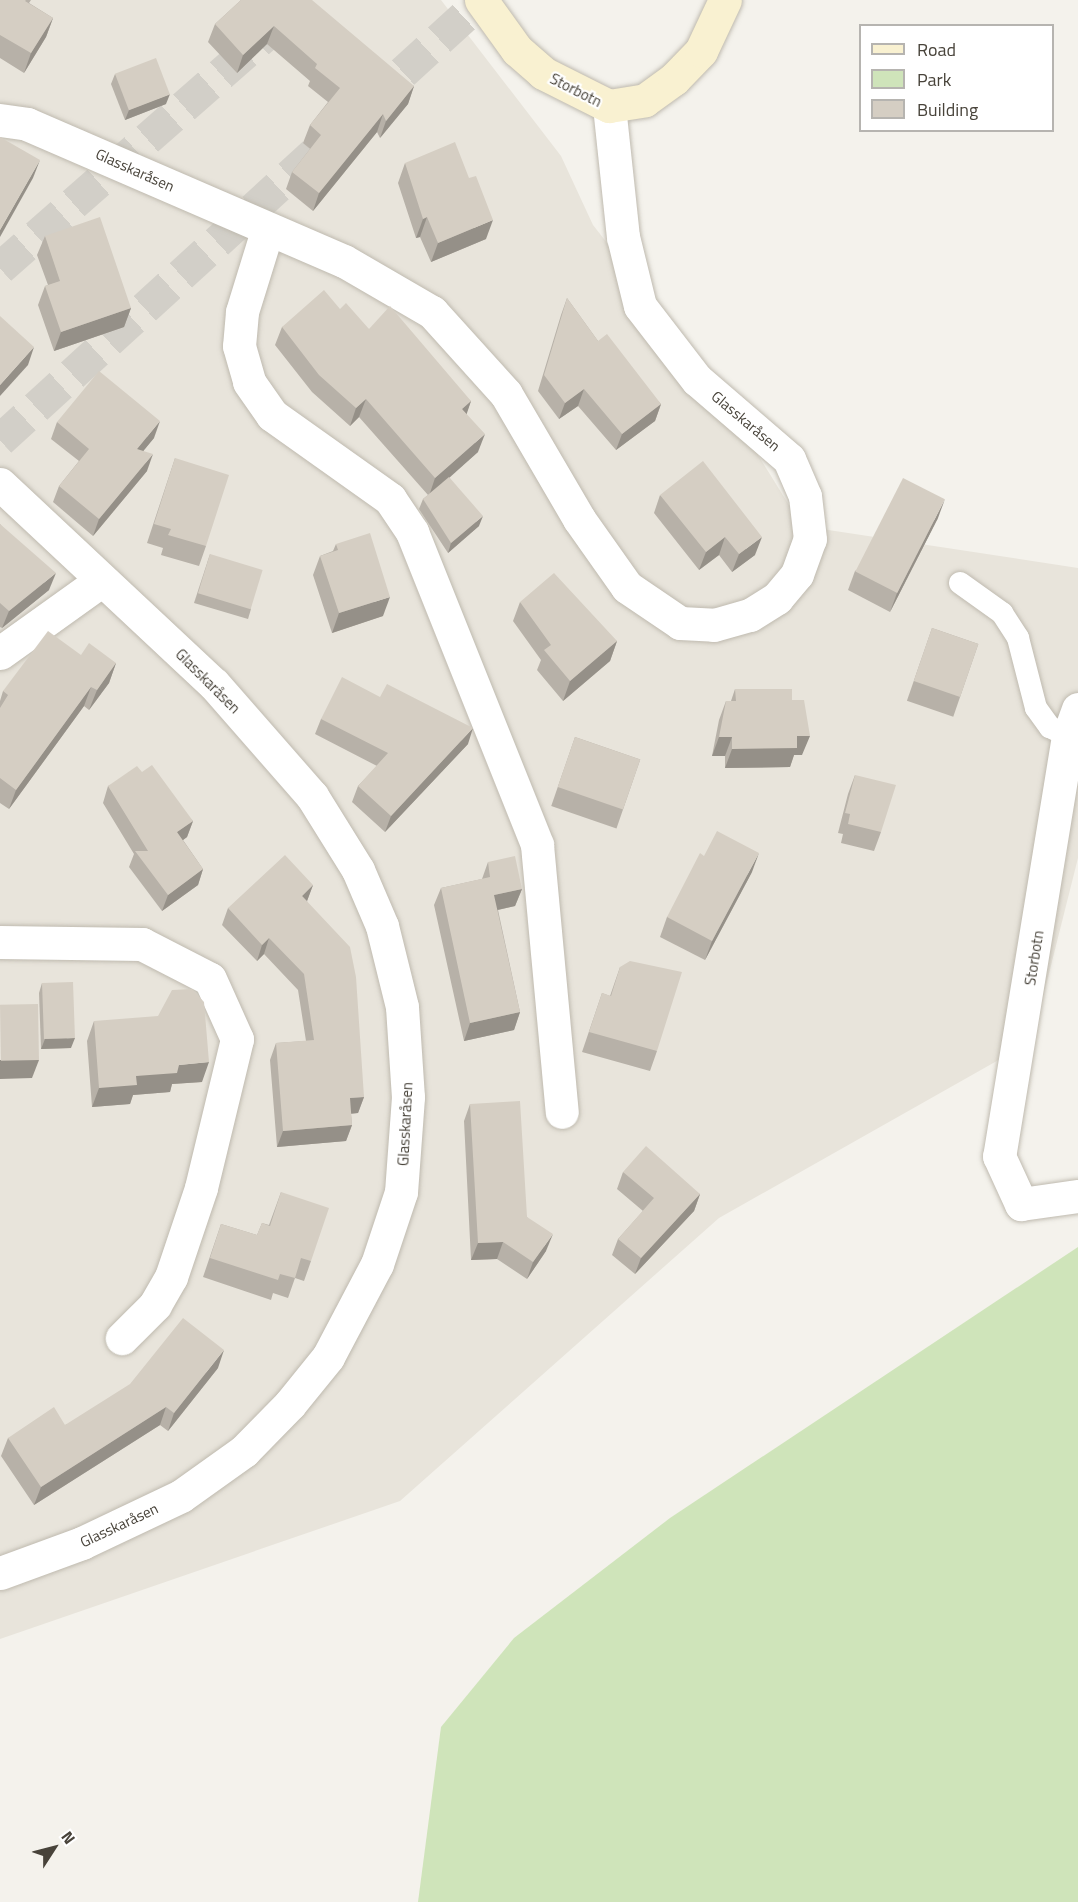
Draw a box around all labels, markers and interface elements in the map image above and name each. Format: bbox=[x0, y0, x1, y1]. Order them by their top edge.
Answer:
legend bbox=[859, 24, 1054, 132]
text: Road bbox=[917, 36, 956, 63]
text: Park bbox=[917, 66, 951, 93]
street label: Storbotn bbox=[547, 69, 605, 111]
text: Building bbox=[917, 96, 978, 123]
street label: Glasskaråsen bbox=[93, 145, 177, 195]
street label: Glasskaråsen bbox=[708, 387, 784, 455]
street label: Glasskaråsen bbox=[172, 645, 244, 717]
street label: Storbotn bbox=[1021, 929, 1047, 987]
street label: Glasskaråsen bbox=[394, 1082, 416, 1166]
street label: Glasskaråsen bbox=[77, 1499, 161, 1551]
north arrow bbox=[24, 1818, 84, 1878]
text: N bbox=[56, 1826, 82, 1849]

